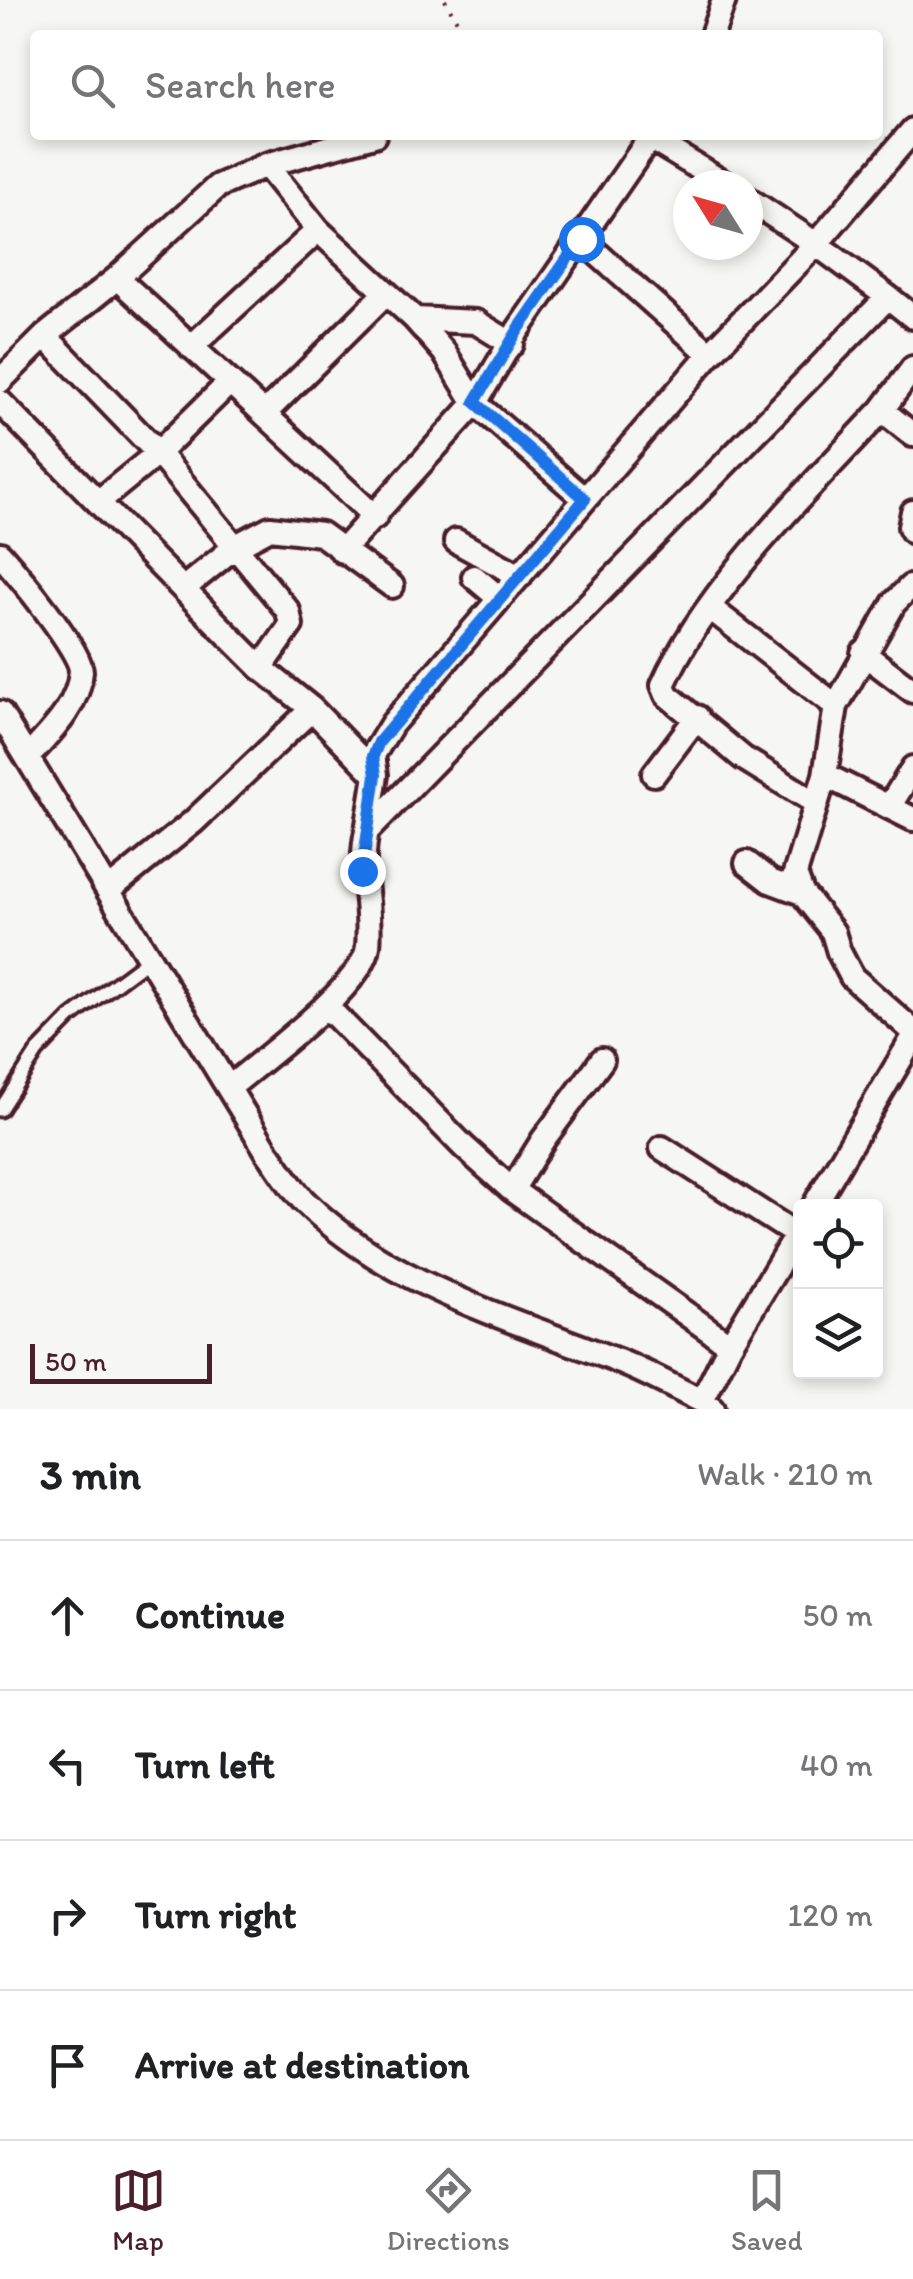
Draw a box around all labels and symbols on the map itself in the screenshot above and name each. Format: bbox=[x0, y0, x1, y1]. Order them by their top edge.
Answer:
north arrow bbox=[673, 170, 763, 260]
route start bbox=[559, 217, 605, 263]
route end bbox=[340, 849, 386, 895]
scale bar bbox=[30, 1339, 212, 1384]

